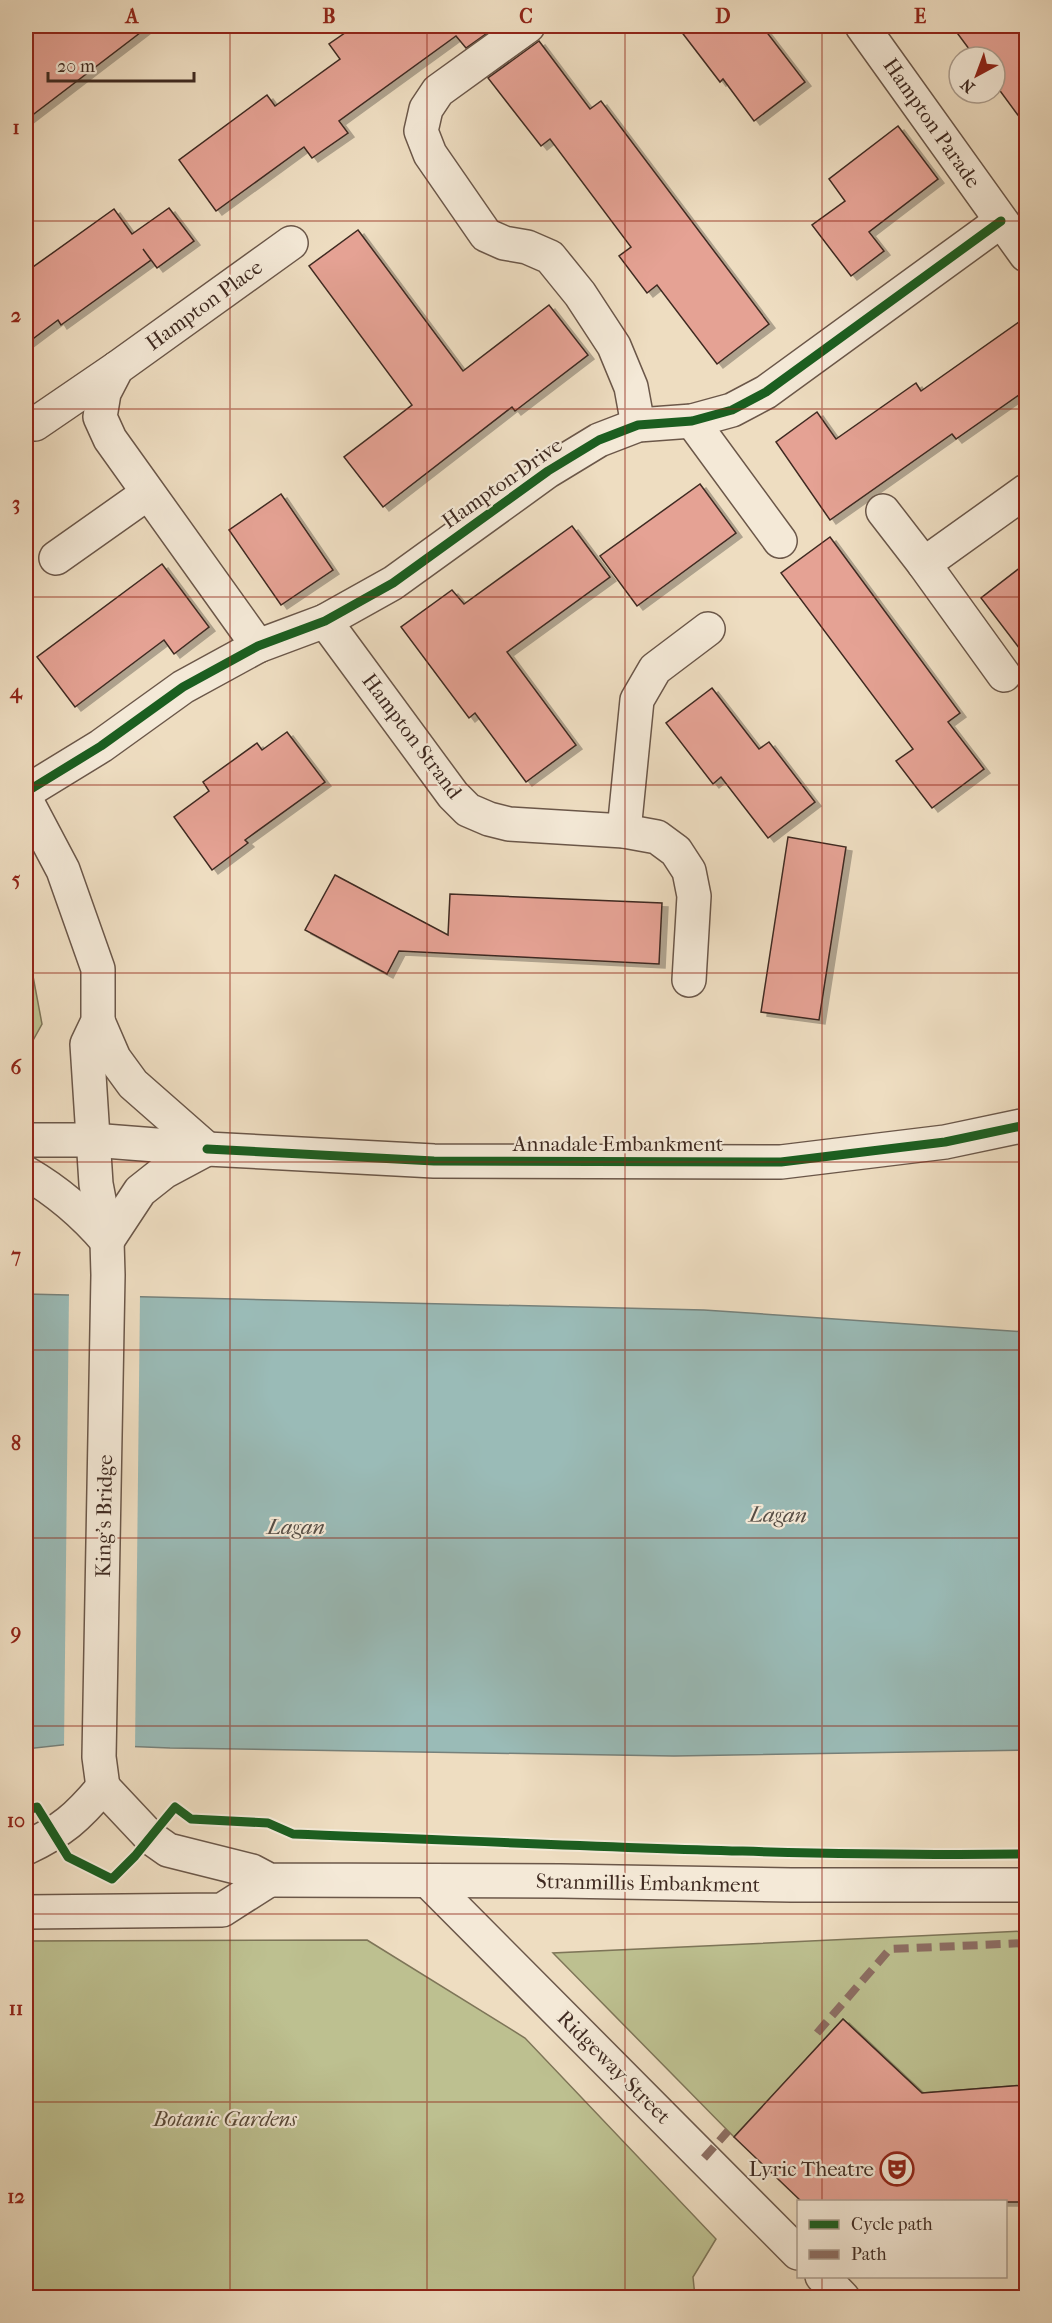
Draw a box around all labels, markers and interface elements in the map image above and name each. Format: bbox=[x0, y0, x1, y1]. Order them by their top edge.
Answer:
text: A bbox=[124, 5, 140, 28]
text: B bbox=[322, 5, 336, 28]
text: C bbox=[519, 5, 533, 28]
text: D bbox=[715, 5, 731, 28]
text: E bbox=[914, 5, 926, 28]
scale bar bbox=[48, 45, 194, 83]
north arrow bbox=[947, 45, 1007, 105]
street label: Hampton Parade bbox=[878, 54, 986, 192]
text: 20 m bbox=[57, 56, 95, 77]
text: N bbox=[956, 74, 978, 97]
text: 1 bbox=[12, 116, 20, 139]
street label: Hampton Place bbox=[141, 255, 267, 355]
text: 2 bbox=[11, 304, 21, 327]
street label: Hampton Drive bbox=[437, 433, 567, 533]
text: 3 bbox=[12, 492, 20, 515]
street label: Hampton Strand bbox=[357, 669, 467, 804]
text: 4 bbox=[9, 680, 23, 704]
text: 5 bbox=[12, 868, 21, 891]
text: 6 bbox=[11, 1056, 23, 1079]
street label: Annadale Embankment bbox=[512, 1132, 724, 1156]
text: 7 bbox=[10, 1244, 21, 1267]
text: 8 bbox=[11, 1432, 21, 1455]
street label: King's Bridge bbox=[91, 1454, 117, 1578]
water label: Lagan bbox=[747, 1501, 807, 1529]
water label: Lagan bbox=[265, 1514, 325, 1540]
text: 9 bbox=[10, 1621, 21, 1644]
text: 10 bbox=[7, 1809, 25, 1832]
street label: Stranmillis Embankment bbox=[536, 1869, 761, 1897]
text: 11 bbox=[9, 1997, 23, 2020]
street label: Ridgeway Street bbox=[552, 2005, 676, 2129]
park label: Botanic Gardens bbox=[152, 2107, 297, 2131]
theatre icon: Lyric Theatre bbox=[879, 2151, 915, 2187]
place label: Lyric Theatre bbox=[749, 2157, 874, 2181]
text: 12 bbox=[7, 2185, 25, 2208]
legend bbox=[797, 2200, 1007, 2278]
text: Cycle path bbox=[851, 2214, 932, 2235]
text: Path bbox=[851, 2244, 887, 2265]

